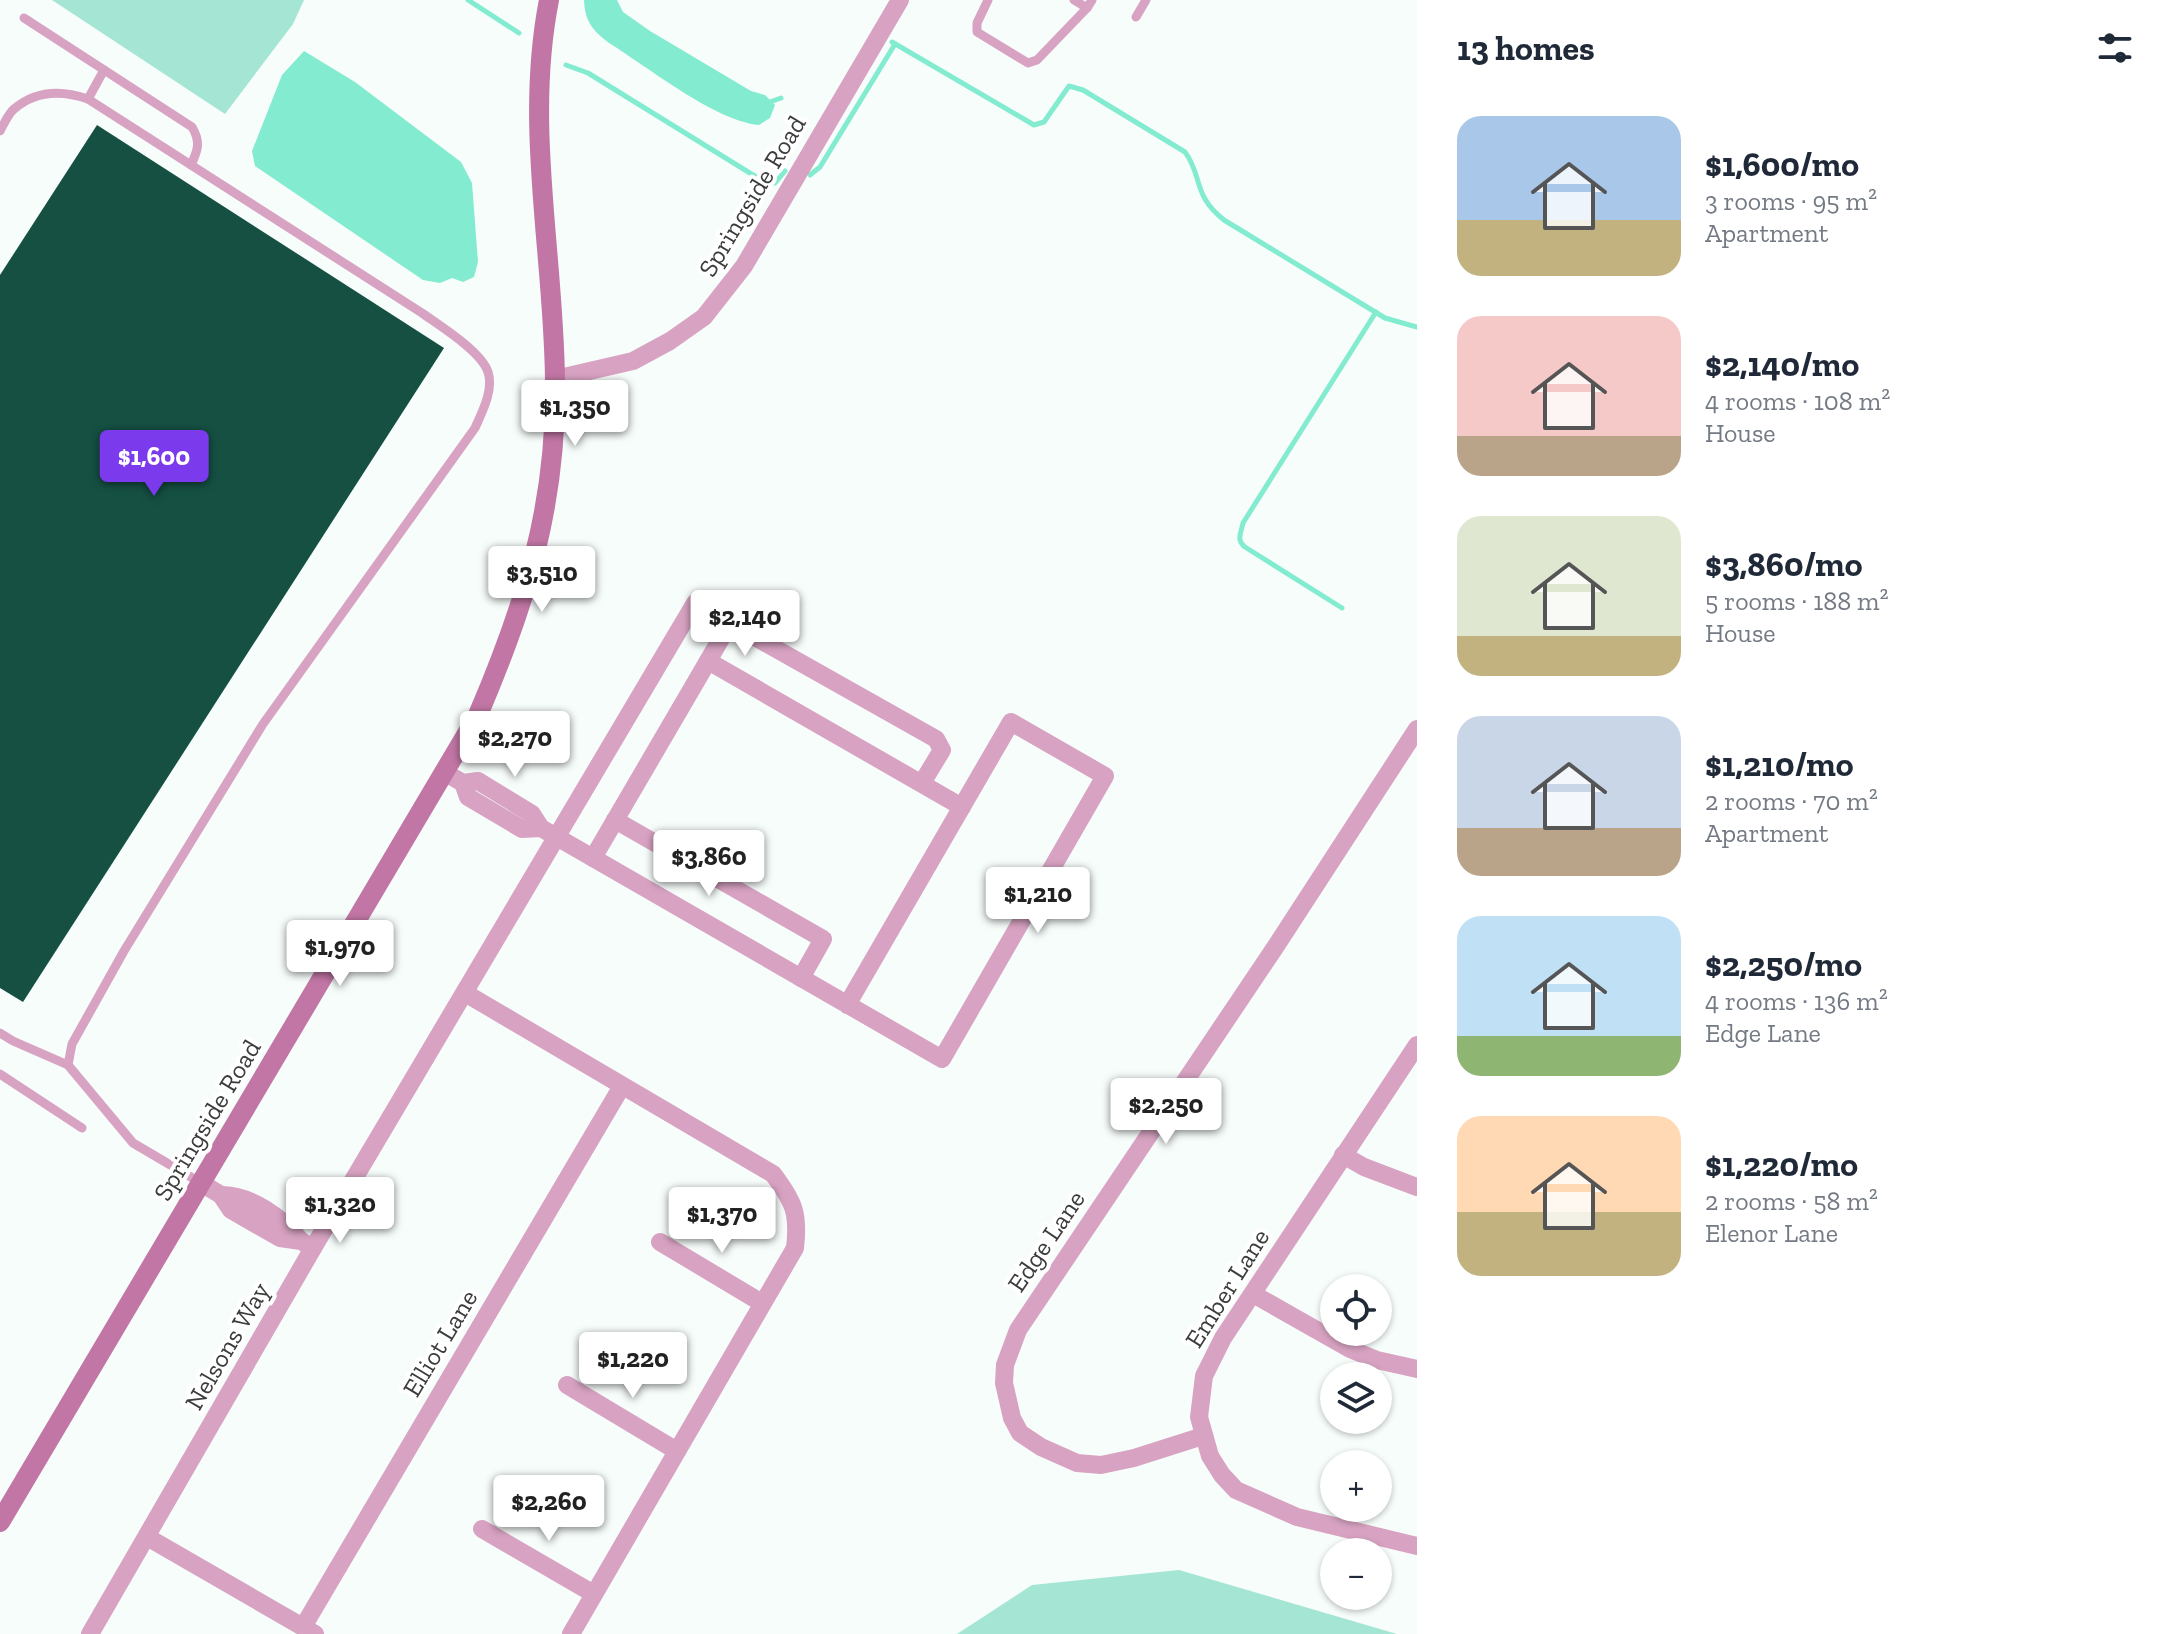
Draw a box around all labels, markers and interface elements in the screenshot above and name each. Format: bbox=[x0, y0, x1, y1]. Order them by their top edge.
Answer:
icon: filters bbox=[2093, 26, 2137, 70]
text: 13 homes bbox=[1457, 28, 1595, 69]
street label: Springside Road bbox=[691, 110, 813, 282]
text: $1,600/mo bbox=[1705, 144, 1859, 185]
icon: home bbox=[1521, 148, 1617, 244]
text: 3 rooms · 95 m² bbox=[1705, 185, 1877, 217]
text: Apartment bbox=[1705, 217, 1828, 249]
text: $2,140/mo bbox=[1705, 344, 1859, 385]
icon: home bbox=[1521, 348, 1617, 444]
pin: $1,350 bbox=[510, 380, 640, 448]
text: 4 rooms · 108 m² bbox=[1705, 385, 1890, 417]
text: $1,350 bbox=[539, 390, 611, 422]
text: House bbox=[1705, 417, 1776, 449]
pin: $1,600 bbox=[89, 430, 219, 498]
text: $1,600 bbox=[118, 440, 190, 472]
text: $3,860/mo bbox=[1705, 544, 1863, 585]
pin: $3,510 bbox=[477, 546, 607, 614]
icon: home bbox=[1521, 548, 1617, 644]
text: $3,510 bbox=[506, 556, 578, 588]
text: 5 rooms · 188 m² bbox=[1705, 585, 1888, 617]
pin: $2,140 bbox=[680, 590, 810, 658]
text: $2,140 bbox=[709, 600, 781, 632]
text: House bbox=[1705, 617, 1776, 649]
pin: $2,270 bbox=[450, 711, 580, 779]
text: $2,270 bbox=[478, 721, 552, 753]
text: $1,210/mo bbox=[1705, 744, 1854, 785]
icon: home bbox=[1521, 748, 1617, 844]
text: 2 rooms · 70 m² bbox=[1705, 785, 1878, 817]
text: Apartment bbox=[1705, 817, 1828, 849]
pin: $3,860 bbox=[644, 830, 774, 898]
text: $3,860 bbox=[671, 840, 747, 872]
pin: $1,210 bbox=[973, 867, 1103, 935]
text: $1,210 bbox=[1004, 877, 1072, 909]
pin: $1,970 bbox=[275, 920, 405, 988]
text: $1,970 bbox=[305, 930, 375, 962]
text: $2,250/mo bbox=[1705, 944, 1862, 985]
icon: home bbox=[1521, 948, 1617, 1044]
text: 4 rooms · 136 m² bbox=[1705, 985, 1888, 1017]
text: Edge Lane bbox=[1705, 1017, 1821, 1049]
street label: Springside Road bbox=[146, 1034, 268, 1206]
pin: $2,250 bbox=[1101, 1078, 1231, 1146]
text: $2,250 bbox=[1128, 1088, 1204, 1120]
text: $1,220/mo bbox=[1705, 1144, 1858, 1185]
icon: home bbox=[1521, 1148, 1617, 1244]
pin: $1,320 bbox=[275, 1177, 405, 1245]
street label: Edge Lane bbox=[1000, 1184, 1092, 1298]
text: 2 rooms · 58 m² bbox=[1705, 1185, 1878, 1217]
text: $1,320 bbox=[304, 1187, 376, 1219]
pin: $1,370 bbox=[657, 1187, 787, 1255]
text: $1,370 bbox=[687, 1197, 757, 1229]
text: Elenor Lane bbox=[1705, 1217, 1838, 1249]
street label: Ember Lane bbox=[1178, 1223, 1276, 1353]
map controls bbox=[1320, 1274, 1392, 1610]
button: locate bbox=[1320, 1274, 1392, 1346]
street label: Nelsons Way bbox=[178, 1276, 277, 1416]
street label: Elliot Lane bbox=[396, 1284, 484, 1402]
pin: $1,220 bbox=[568, 1332, 698, 1400]
text: $1,220 bbox=[597, 1342, 669, 1374]
button: layers bbox=[1320, 1362, 1392, 1434]
button: + bbox=[1320, 1450, 1392, 1522]
pin: $2,260 bbox=[484, 1475, 614, 1543]
text: $2,260 bbox=[511, 1485, 587, 1517]
button: − bbox=[1320, 1538, 1392, 1610]

